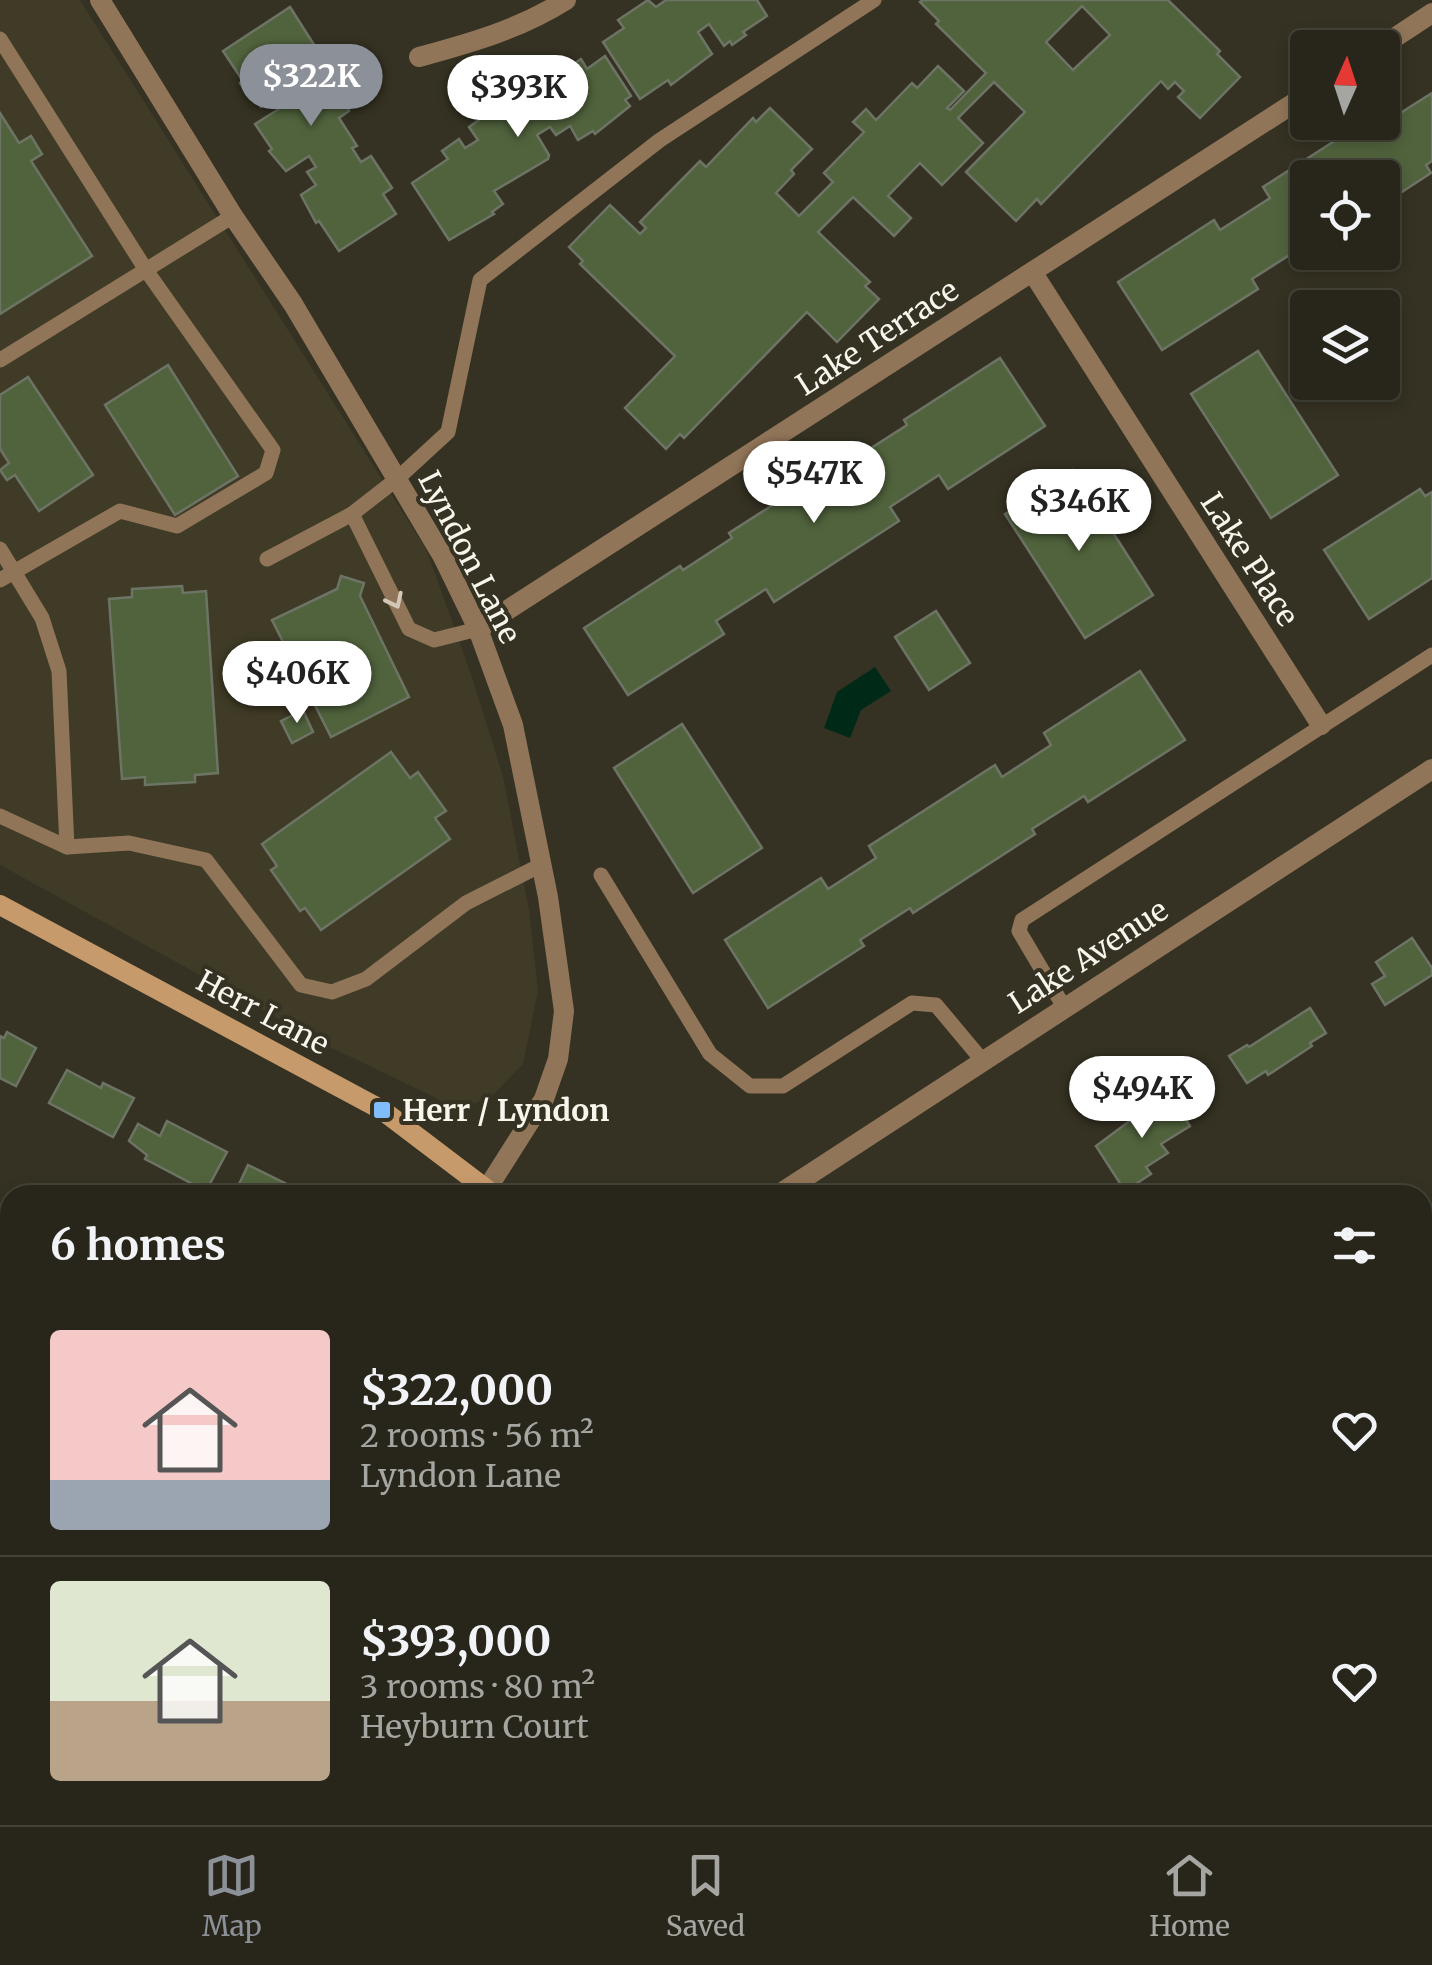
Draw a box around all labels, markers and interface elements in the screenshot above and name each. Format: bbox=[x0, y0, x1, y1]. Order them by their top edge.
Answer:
north arrow bbox=[1290, 30, 1400, 140]
map controls bbox=[1290, 30, 1400, 400]
pin: $322K bbox=[241, 44, 381, 129]
pin: $393K bbox=[448, 55, 588, 140]
text: $322K bbox=[262, 56, 360, 96]
text: $393K bbox=[469, 67, 567, 107]
button: locate bbox=[1290, 160, 1400, 270]
street label: Lake Terrace bbox=[789, 270, 965, 404]
button: layers bbox=[1290, 290, 1400, 400]
pin: $547K bbox=[744, 441, 884, 526]
text: $547K bbox=[765, 453, 863, 493]
street label: Lyndon Lane bbox=[410, 464, 530, 650]
pin: $346K bbox=[1009, 469, 1149, 554]
text: $346K bbox=[1028, 481, 1130, 521]
street label: Lake Place bbox=[1193, 485, 1307, 633]
one-way arrow bbox=[383, 591, 403, 609]
pin: $406K bbox=[227, 641, 367, 726]
text: $406K bbox=[244, 653, 350, 693]
street label: Lake Avenue bbox=[1001, 891, 1175, 1021]
street label: Herr Lane bbox=[190, 961, 336, 1063]
pin: $494K bbox=[1072, 1056, 1212, 1141]
text: $494K bbox=[1091, 1068, 1193, 1108]
place label: Herr / Lyndon bbox=[402, 1091, 609, 1129]
marker: Herr / Lyndon bbox=[371, 1099, 393, 1121]
icon: filters bbox=[1327, 1218, 1382, 1273]
text: 6 homes bbox=[50, 1219, 226, 1271]
text: $322,000 bbox=[360, 1364, 553, 1416]
icon: home bbox=[130, 1370, 250, 1490]
icon: heart bbox=[1327, 1403, 1382, 1458]
text: 2 rooms · 56 m² bbox=[360, 1416, 594, 1456]
text: Lyndon Lane bbox=[360, 1456, 561, 1496]
text: $393,000 bbox=[360, 1615, 551, 1667]
icon: home bbox=[130, 1621, 250, 1741]
icon: heart bbox=[1327, 1654, 1382, 1709]
text: 3 rooms · 80 m² bbox=[360, 1667, 595, 1707]
text: Heyburn Court bbox=[360, 1707, 589, 1747]
tab: Map bbox=[202, 1848, 262, 1944]
tab: Saved bbox=[666, 1848, 745, 1944]
tab: Home bbox=[1149, 1848, 1230, 1944]

